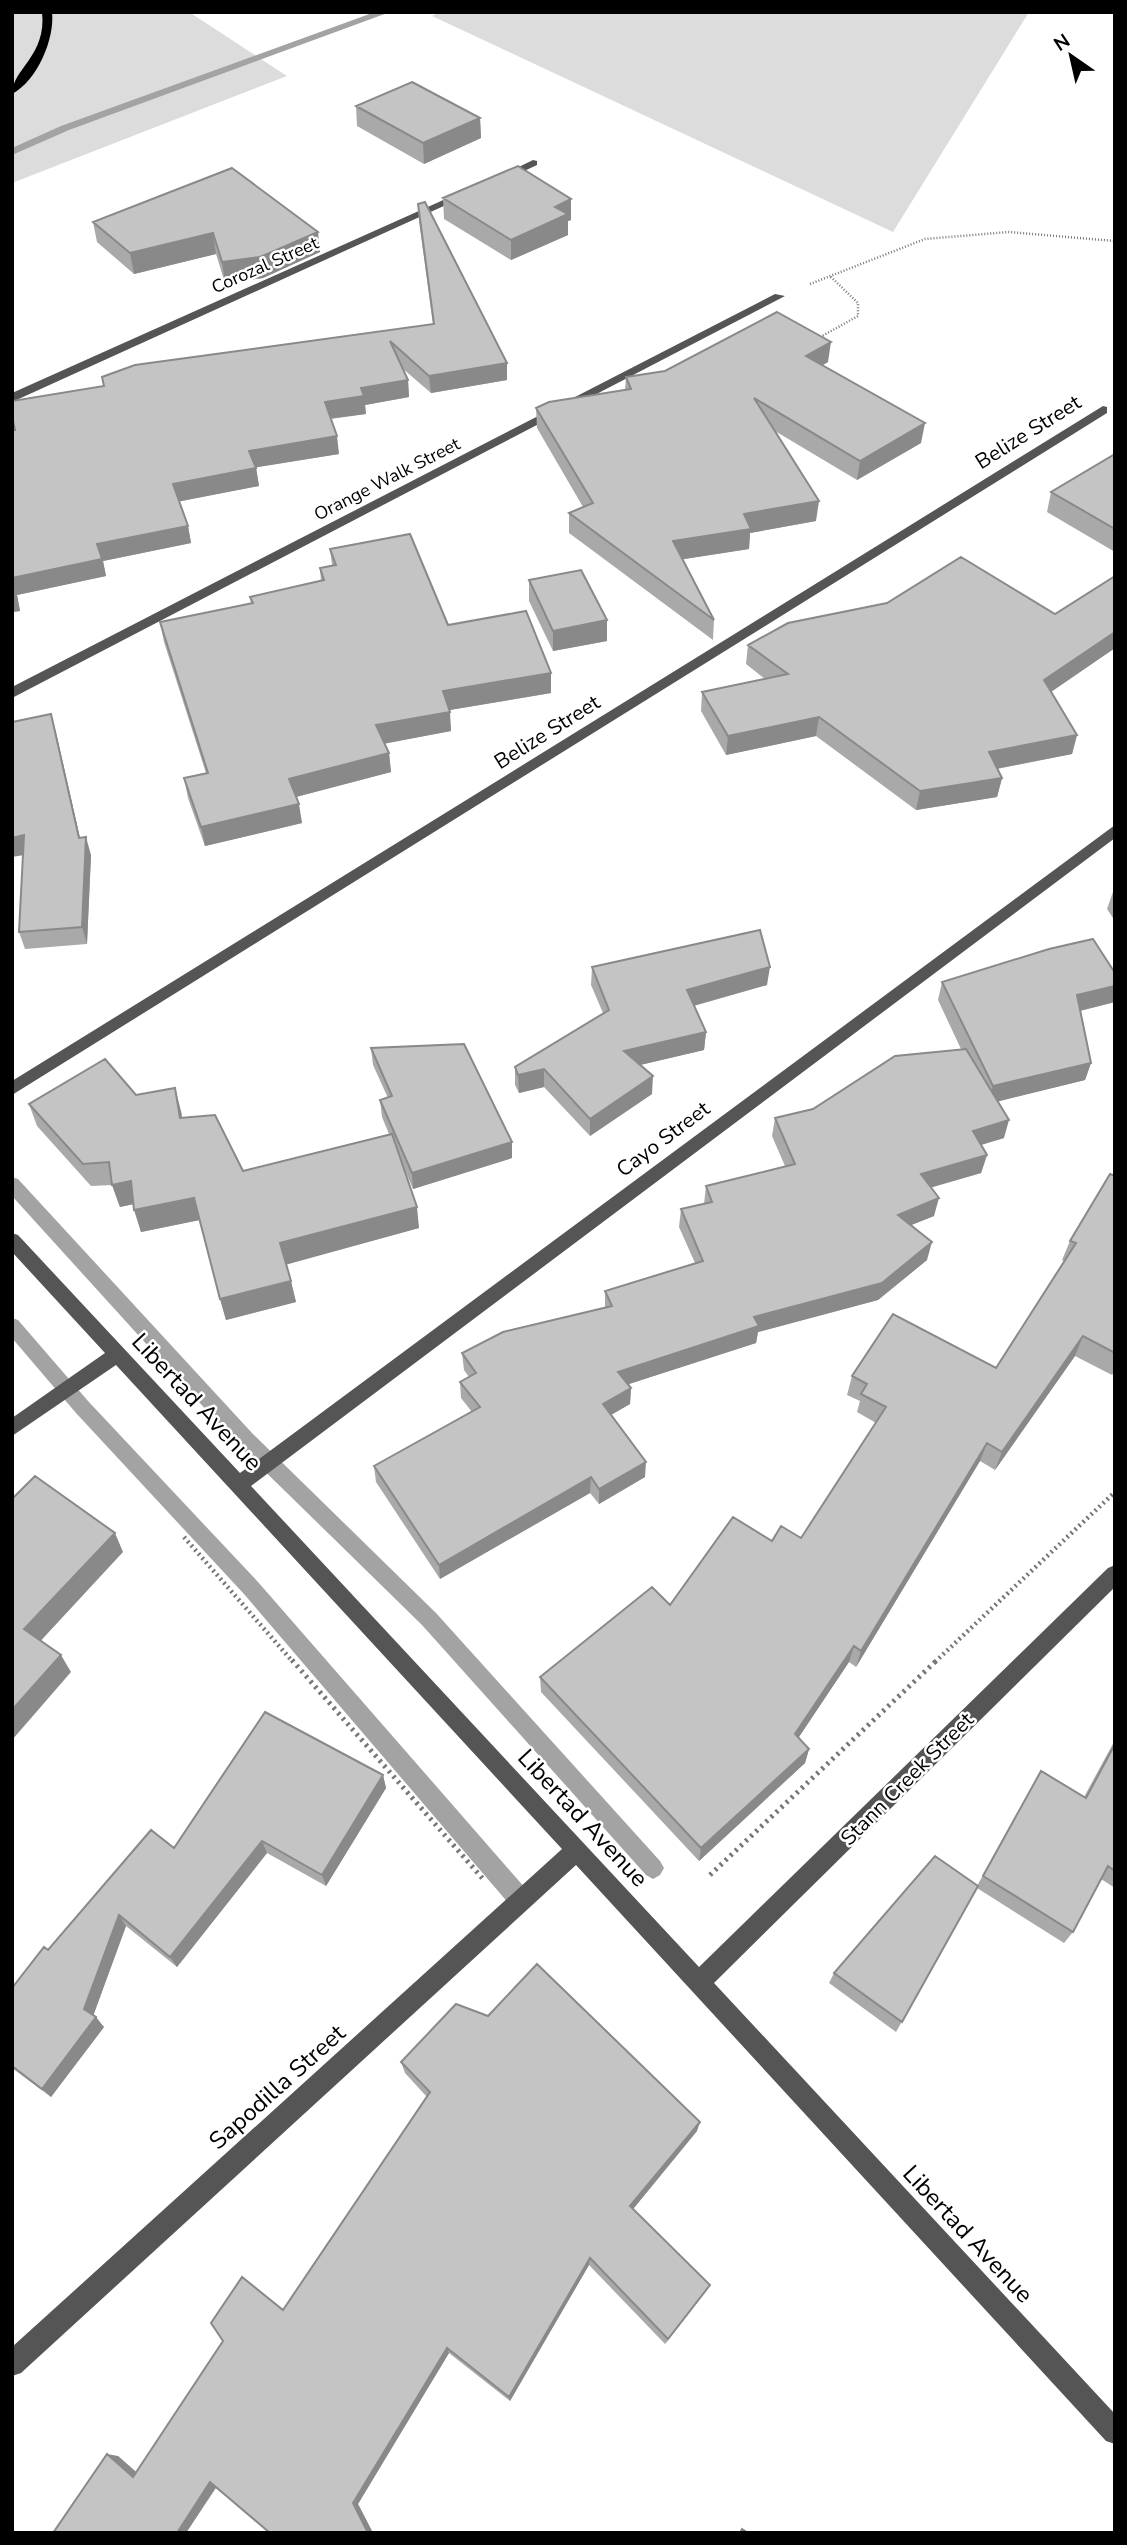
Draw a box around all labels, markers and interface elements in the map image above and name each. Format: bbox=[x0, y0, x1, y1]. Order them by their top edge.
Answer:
north arrow bbox=[1036, 21, 1106, 91]
text: N bbox=[1049, 28, 1075, 57]
street label: Corozal Street bbox=[208, 230, 323, 299]
street label: Belize Street bbox=[970, 388, 1087, 476]
street label: Orange Walk Street bbox=[310, 431, 465, 526]
street label: Belize Street bbox=[489, 688, 606, 776]
street label: Cayo Street bbox=[611, 1094, 716, 1183]
street label: Libertad Avenue bbox=[125, 1326, 269, 1478]
street label: Stann Creek Street bbox=[834, 1706, 980, 1852]
street label: Libertad Avenue bbox=[511, 1742, 655, 1894]
street label: Sapodilla Street bbox=[202, 2017, 352, 2157]
street label: Libertad Avenue bbox=[896, 2158, 1040, 2310]

